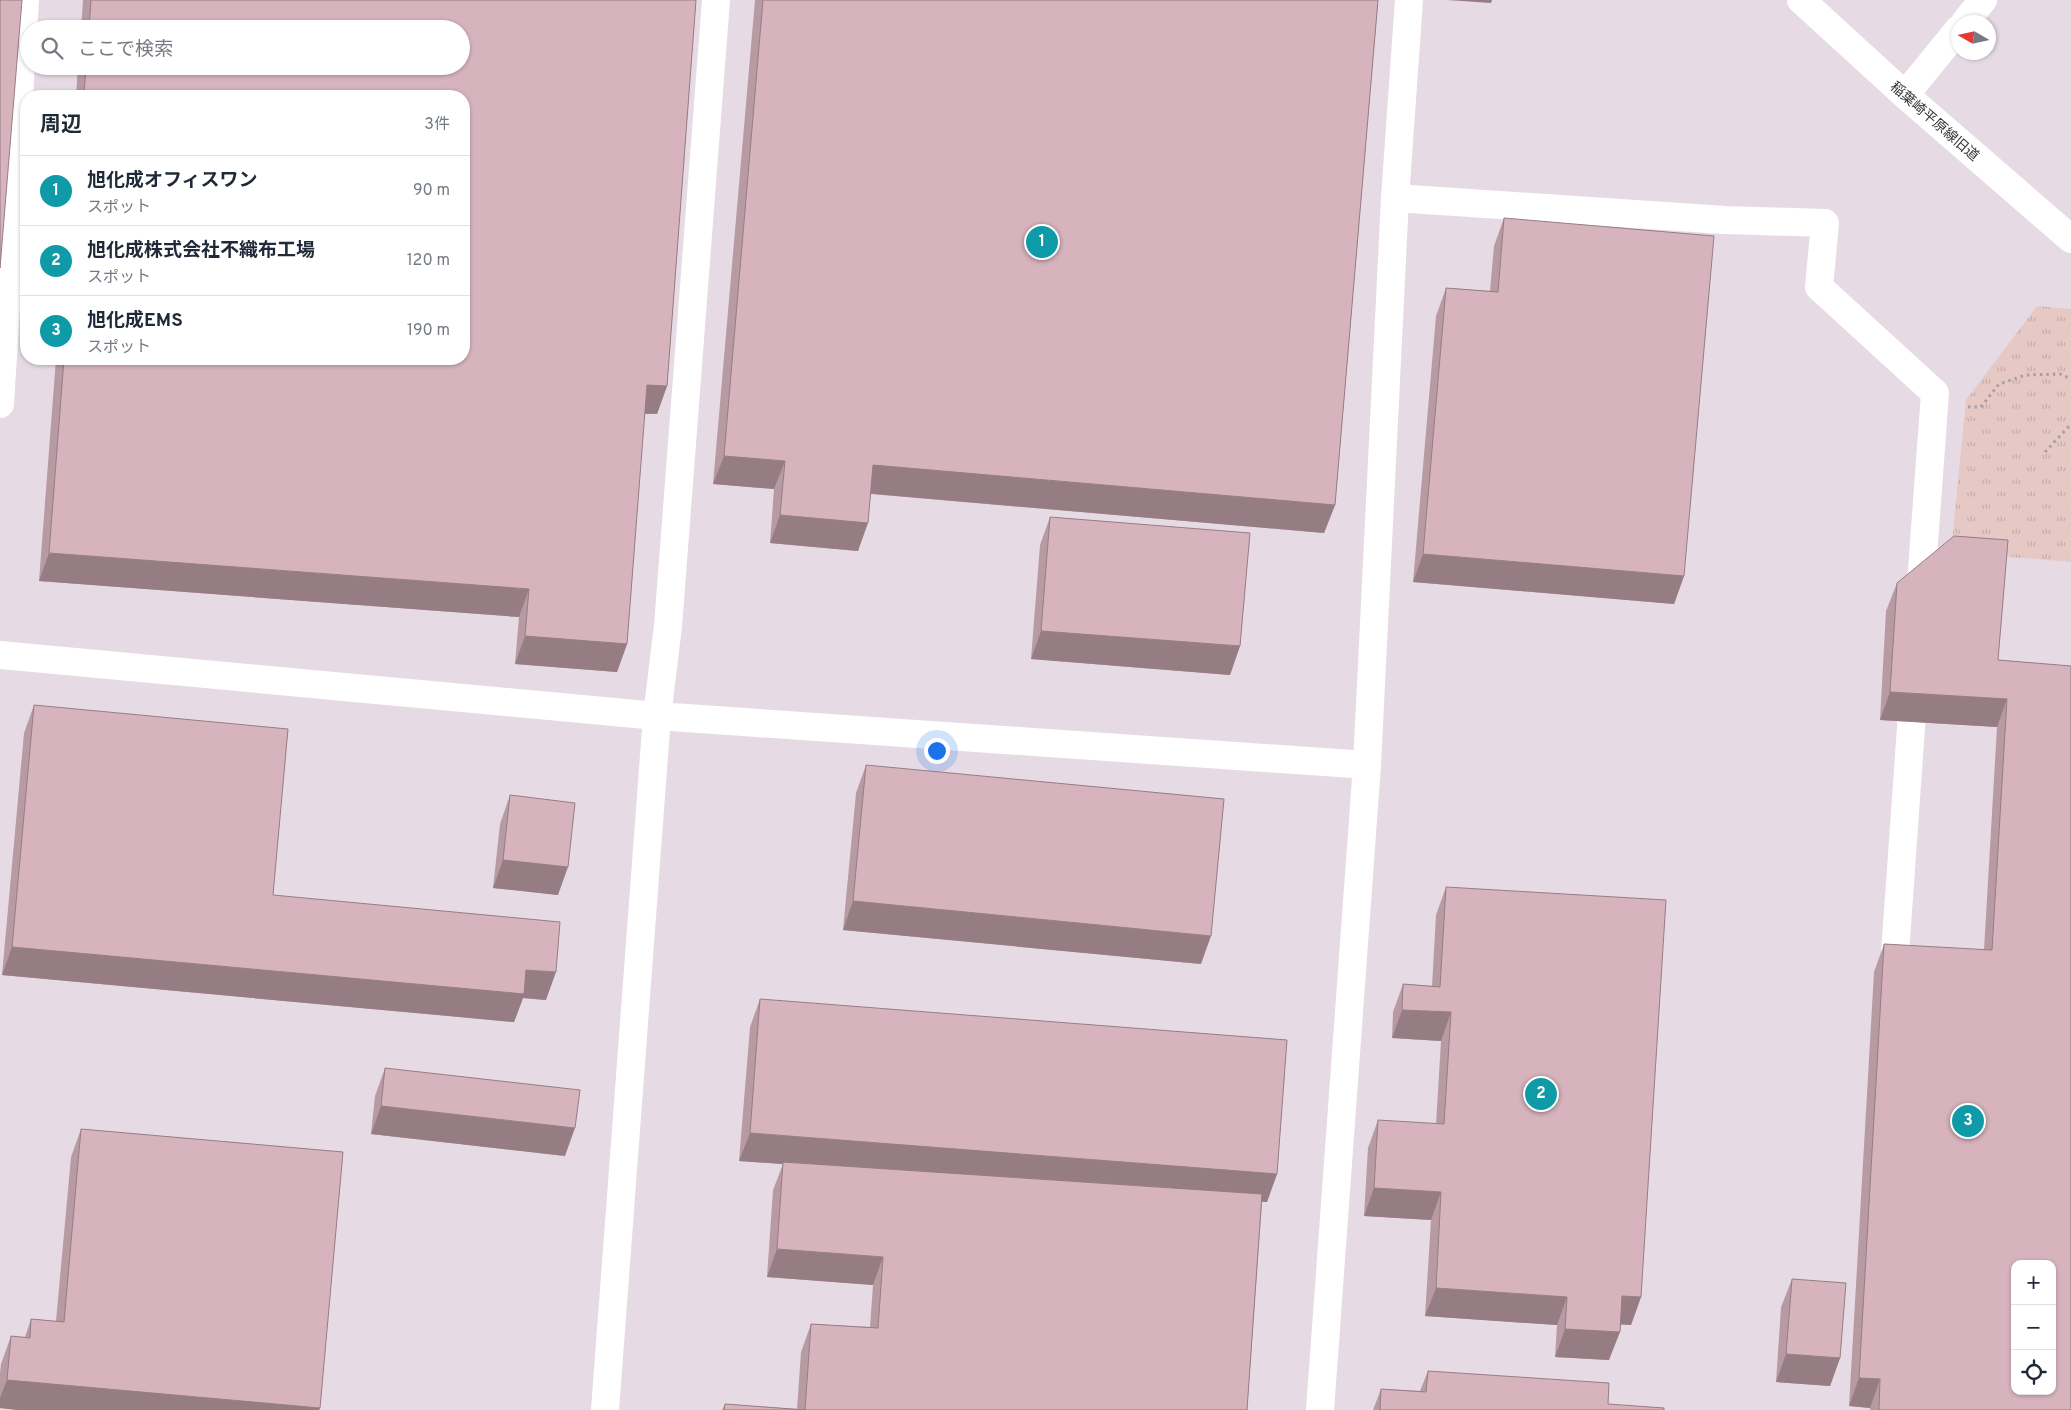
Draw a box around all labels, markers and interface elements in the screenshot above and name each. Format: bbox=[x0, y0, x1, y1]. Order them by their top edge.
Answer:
north arrow bbox=[1951, 15, 1996, 60]
search box bbox=[20, 20, 470, 75]
icon: search bbox=[38, 34, 66, 62]
text: ここで検索 bbox=[78, 38, 173, 62]
street label: 稲葉崎平原線旧道 bbox=[1886, 79, 1982, 165]
text: 周辺 bbox=[40, 112, 82, 139]
text: 3件 bbox=[424, 115, 450, 135]
text: 旭化成オフィスワン bbox=[87, 169, 258, 193]
text: 1 bbox=[53, 181, 59, 201]
text: 90 m bbox=[413, 181, 450, 201]
text: スポット bbox=[87, 198, 151, 218]
pin: 1 bbox=[1026, 223, 1058, 261]
text: 旭化成株式会社不織布工場 bbox=[87, 239, 315, 263]
text: 2 bbox=[51, 251, 61, 271]
text: 120 m bbox=[407, 251, 450, 271]
text: スポット bbox=[87, 268, 151, 288]
text: 旭化成EMS bbox=[87, 309, 183, 333]
text: 3 bbox=[51, 321, 61, 341]
text: 190 m bbox=[407, 321, 450, 341]
text: スポット bbox=[87, 338, 151, 358]
your location bbox=[924, 738, 950, 764]
pin: 2 bbox=[1525, 1075, 1557, 1113]
pin: 3 bbox=[1952, 1102, 1984, 1140]
map controls bbox=[2011, 1260, 2056, 1395]
button: + bbox=[2011, 1260, 2056, 1305]
button: − bbox=[2011, 1305, 2056, 1350]
button: locate bbox=[2011, 1350, 2056, 1395]

